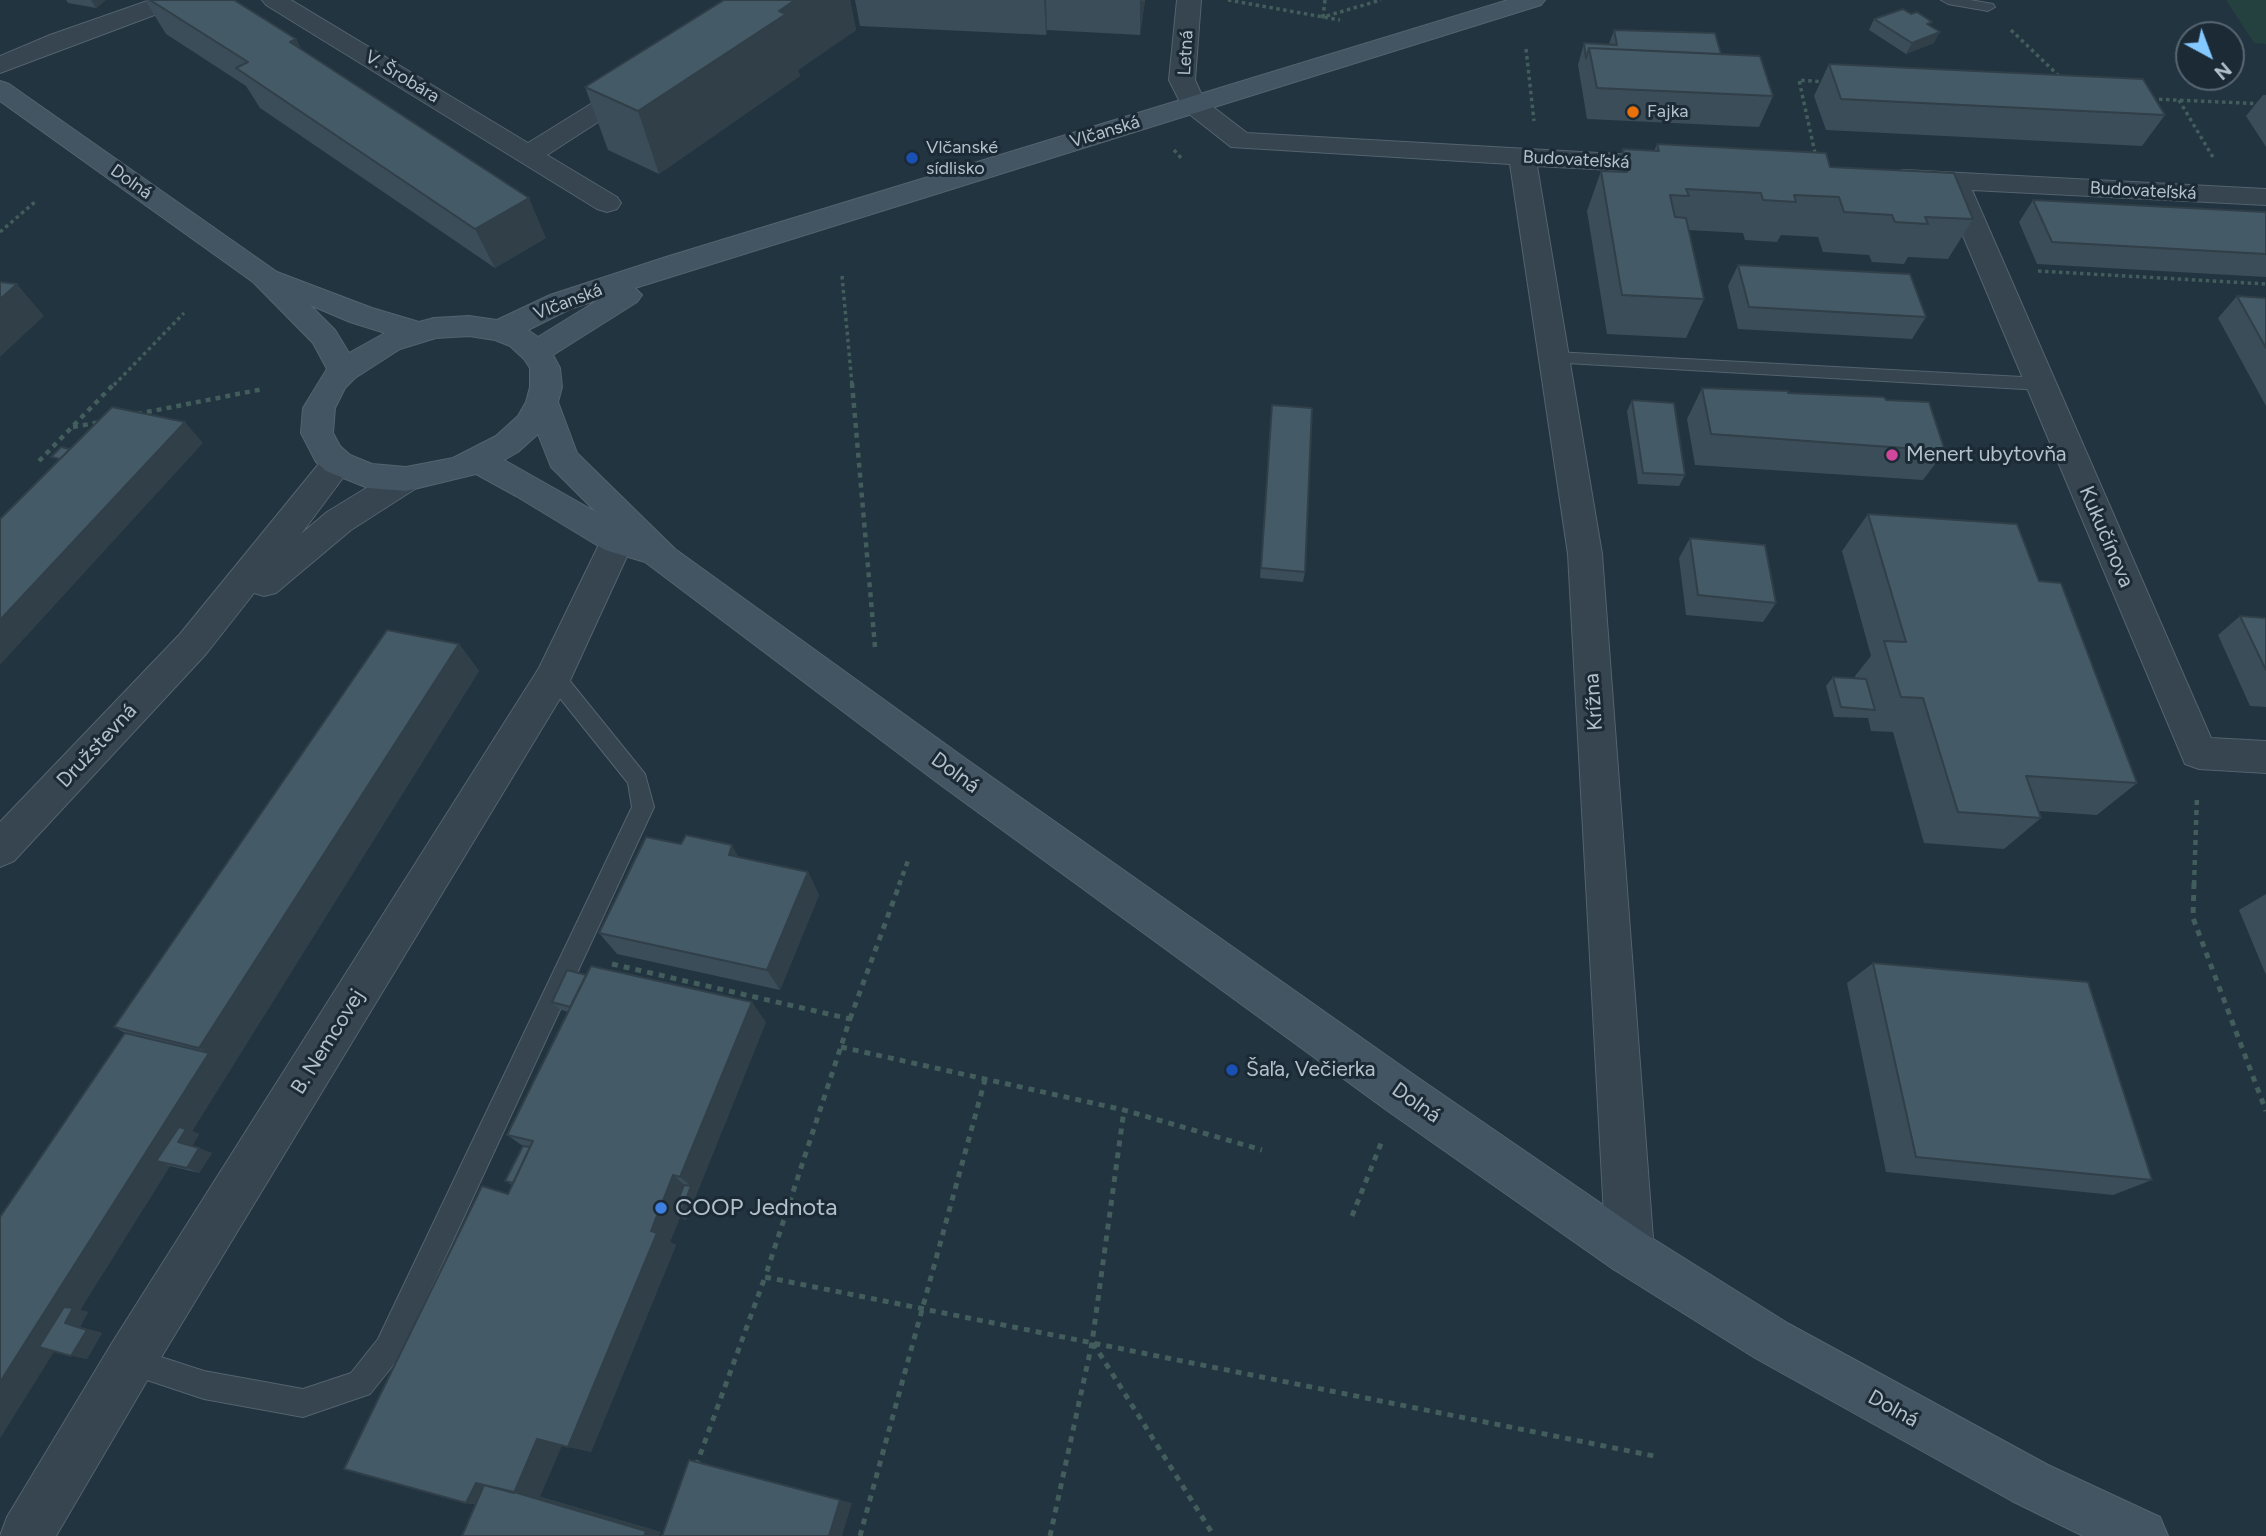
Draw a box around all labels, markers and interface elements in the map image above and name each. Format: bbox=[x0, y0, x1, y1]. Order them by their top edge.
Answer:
north arrow bbox=[2175, 21, 2245, 91]
street label: Letná bbox=[1174, 30, 1198, 76]
street label: V. Šrobára bbox=[361, 46, 443, 108]
text: N bbox=[2210, 57, 2236, 84]
place label: Fajka bbox=[1647, 101, 1688, 123]
marker: Fajka bbox=[1625, 104, 1641, 120]
street label: Vlčanská bbox=[1068, 111, 1142, 153]
place label: Vlčanské sídlisko bbox=[926, 137, 998, 180]
street label: Budovateľská bbox=[1522, 146, 1630, 174]
marker: Vlčanské sídlisko bbox=[904, 150, 920, 166]
street label: Dolná bbox=[106, 160, 156, 204]
street label: Budovateľská bbox=[2089, 177, 2197, 205]
street label: Vlčanská bbox=[531, 279, 605, 325]
place label: Menert ubytovňa bbox=[1906, 442, 2067, 468]
marker: Menert ubytovňa bbox=[1884, 447, 1900, 463]
street label: Kukučínova bbox=[2073, 483, 2139, 591]
street label: Krížna bbox=[1579, 672, 1609, 732]
street label: Družstevná bbox=[52, 699, 142, 793]
street label: Dolná bbox=[926, 747, 984, 799]
street label: B. Nemcovej bbox=[286, 985, 370, 1099]
place label: Šaľa, Večierka bbox=[1246, 1057, 1376, 1083]
marker: Šaľa, Večierka bbox=[1224, 1062, 1240, 1078]
street label: Dolná bbox=[1387, 1077, 1445, 1129]
place label: COOP Jednota bbox=[675, 1194, 837, 1222]
marker: COOP Jednota bbox=[653, 1200, 669, 1216]
street label: Dolná bbox=[1863, 1385, 1923, 1433]

